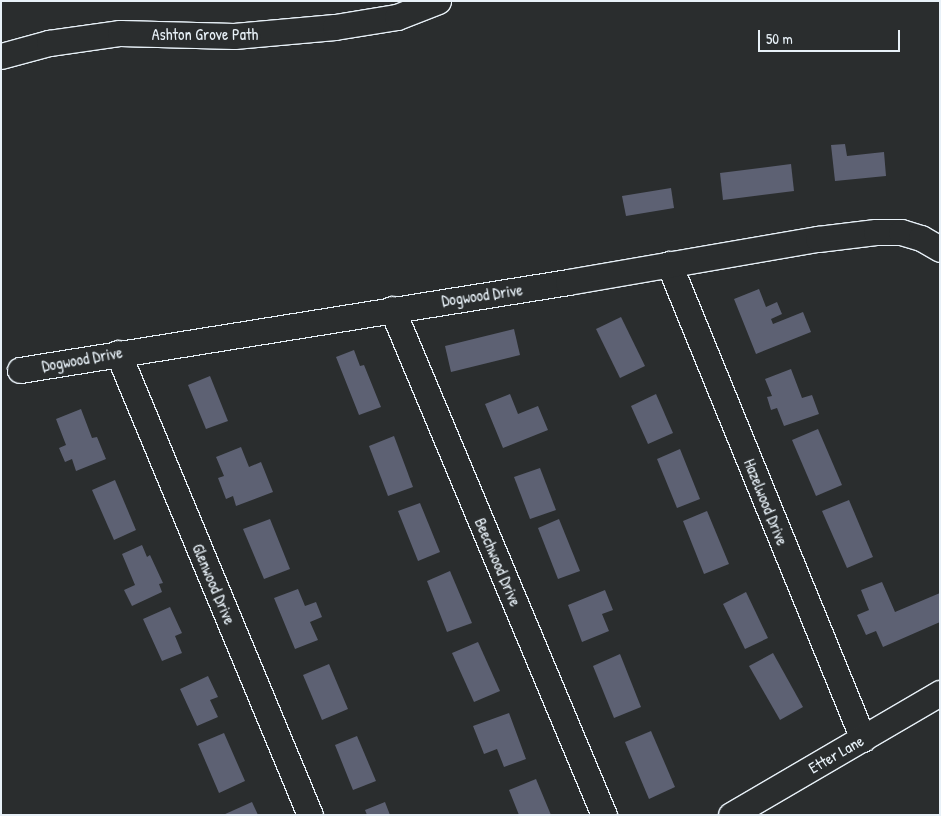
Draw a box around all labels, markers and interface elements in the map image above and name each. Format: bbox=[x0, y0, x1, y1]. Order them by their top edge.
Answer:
scale bar bbox=[761, 20, 904, 52]
street label: Ashton Grove Path bbox=[152, 24, 258, 44]
text: 50 m bbox=[766, 28, 793, 49]
street label: Dogwood Drive bbox=[440, 280, 524, 310]
street label: Dogwood Drive bbox=[40, 342, 124, 376]
street label: Hazelwood Drive bbox=[740, 456, 792, 548]
street label: Beechwood Drive bbox=[471, 515, 525, 609]
street label: Glenwood Drive bbox=[188, 541, 240, 627]
street label: Etter Lane bbox=[805, 731, 867, 777]

